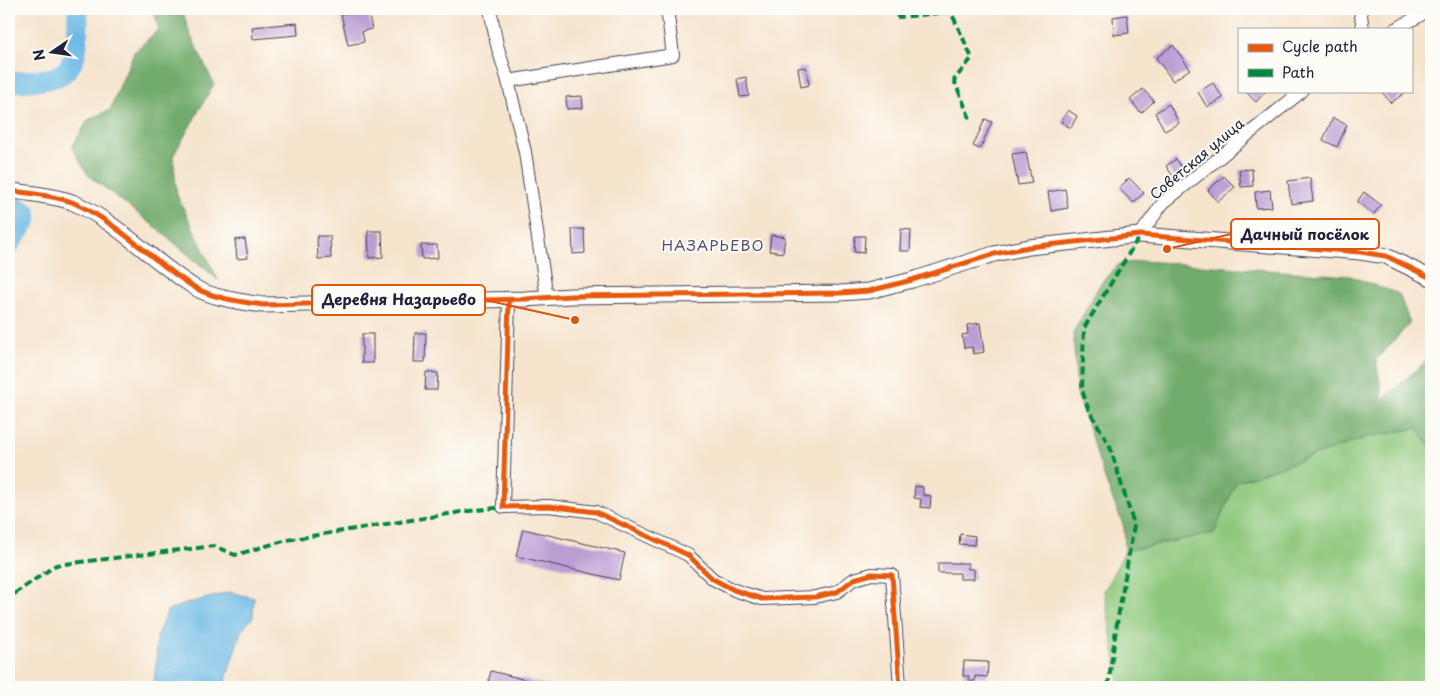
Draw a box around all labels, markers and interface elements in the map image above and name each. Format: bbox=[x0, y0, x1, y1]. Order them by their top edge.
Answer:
north arrow bbox=[28, 28, 78, 78]
legend bbox=[1238, 28, 1412, 92]
text: Cycle path bbox=[1282, 34, 1358, 57]
text: N bbox=[27, 47, 50, 63]
text: Path bbox=[1282, 60, 1314, 83]
street label: Советская улица bbox=[1145, 113, 1249, 204]
callout: Дачный посёлок bbox=[1231, 219, 1379, 249]
text: Дачный посёлок bbox=[1240, 222, 1369, 245]
district label: НАЗАРЬЕВО bbox=[661, 233, 765, 256]
callout: Деревня Назарьево bbox=[312, 285, 485, 315]
text: Деревня Назарьево bbox=[321, 287, 476, 310]

